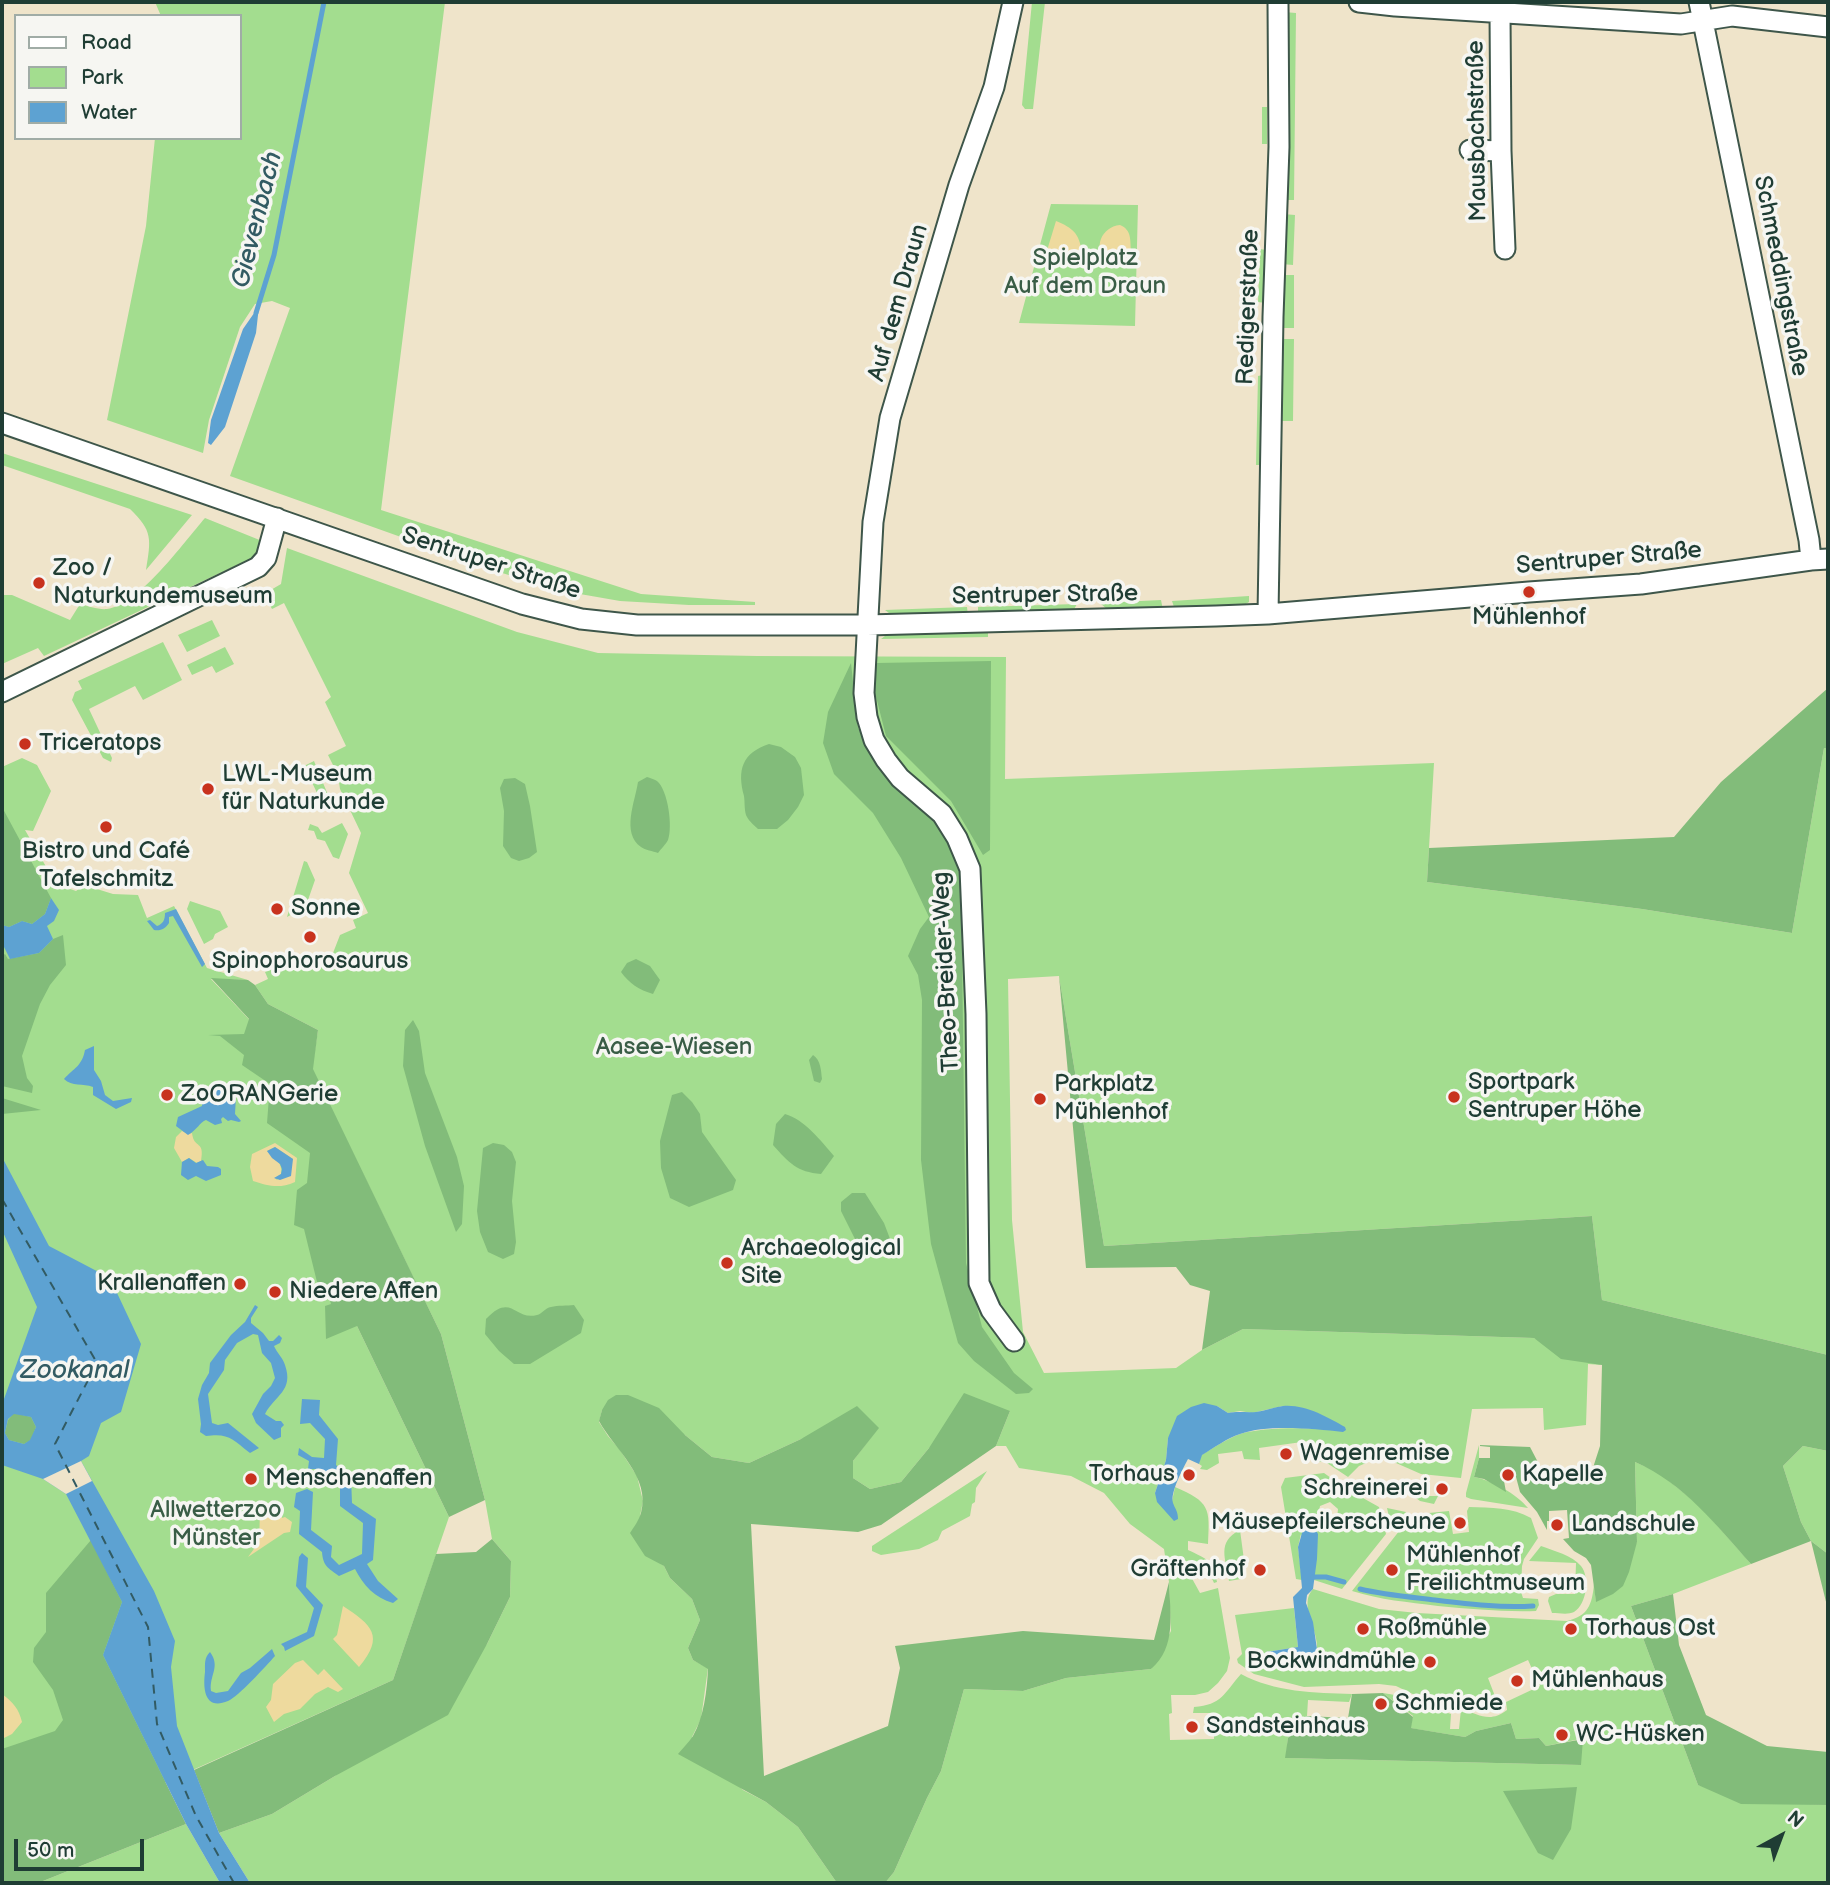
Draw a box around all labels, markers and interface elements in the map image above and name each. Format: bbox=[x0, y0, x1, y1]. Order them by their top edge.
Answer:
legend bbox=[14, 14, 242, 140]
text: Road bbox=[81, 30, 132, 55]
street label: Mausbachstraße bbox=[1462, 40, 1494, 222]
text: Park bbox=[81, 65, 123, 90]
text: Water bbox=[81, 100, 137, 125]
water label: Gievenbach bbox=[226, 149, 290, 291]
street label: Schmeddingstraße bbox=[1746, 173, 1814, 379]
street label: Auf dem Draun bbox=[863, 221, 935, 385]
street label: Redigerstraße bbox=[1232, 228, 1266, 386]
park label: Spielplatz Auf dem Draun bbox=[1004, 245, 1166, 301]
street label: Sentruper Straße bbox=[398, 522, 584, 606]
street label: Sentruper Straße bbox=[1515, 537, 1703, 581]
place label: Zoo / Naturkundemuseum bbox=[53, 555, 273, 611]
marker: Zoo / Naturkundemuseum bbox=[31, 575, 47, 591]
street label: Sentruper Straße bbox=[952, 580, 1138, 612]
marker: Mühlenhof bbox=[1521, 584, 1537, 600]
place label: Mühlenhof bbox=[1472, 604, 1586, 632]
place label: Triceratops bbox=[39, 730, 161, 758]
marker: Triceratops bbox=[17, 736, 33, 752]
place label: LWL-Museum für Naturkunde bbox=[222, 761, 385, 817]
marker: LWL-Museum für Naturkunde bbox=[200, 781, 216, 797]
marker: Bistro und Café Tafelschmitz bbox=[98, 819, 114, 835]
place label: Bistro und Café Tafelschmitz bbox=[22, 838, 190, 894]
street label: Theo-Breider-Weg bbox=[927, 871, 967, 1073]
place label: Sonne bbox=[291, 895, 360, 923]
marker: Sonne bbox=[269, 901, 285, 917]
marker: Spinophorosaurus bbox=[302, 929, 318, 945]
place label: Spinophorosaurus bbox=[212, 948, 408, 976]
park label: Aasee-Wiesen bbox=[596, 1034, 752, 1062]
place label: Sportpark Sentruper Höhe bbox=[1468, 1069, 1642, 1125]
place label: Parkplatz Mühlenhof bbox=[1054, 1071, 1169, 1127]
place label: ZoORANGerie bbox=[181, 1081, 338, 1109]
marker: ZoORANGerie bbox=[159, 1087, 175, 1103]
marker: Sportpark Sentruper Höhe bbox=[1446, 1089, 1462, 1105]
marker: Parkplatz Mühlenhof bbox=[1032, 1091, 1048, 1107]
place label: Archaeological Site bbox=[741, 1235, 901, 1291]
marker: Archaeological Site bbox=[719, 1255, 735, 1271]
place label: Krallenaffen bbox=[97, 1270, 226, 1298]
marker: Krallenaffen bbox=[232, 1276, 248, 1292]
place label: Niedere Affen bbox=[289, 1278, 438, 1306]
marker: Niedere Affen bbox=[267, 1284, 283, 1300]
water label: Zookanal bbox=[21, 1355, 129, 1387]
place label: Wagenremise bbox=[1300, 1440, 1450, 1468]
marker: Wagenremise bbox=[1278, 1446, 1294, 1462]
place label: Torhaus bbox=[1089, 1461, 1175, 1489]
place label: Kapelle bbox=[1522, 1461, 1604, 1489]
place label: Menschenaffen bbox=[265, 1465, 433, 1493]
marker: Torhaus bbox=[1181, 1467, 1197, 1483]
marker: Kapelle bbox=[1500, 1467, 1516, 1483]
marker: Menschenaffen bbox=[243, 1471, 259, 1487]
place label: Schreinerei bbox=[1304, 1475, 1428, 1503]
marker: Schreinerei bbox=[1434, 1481, 1450, 1497]
park label: Allwetterzoo Münster bbox=[150, 1497, 282, 1553]
place label: Mäusepfeilerscheune bbox=[1211, 1509, 1446, 1537]
place label: Landschule bbox=[1571, 1511, 1696, 1539]
marker: Mäusepfeilerscheune bbox=[1452, 1515, 1468, 1531]
marker: Landschule bbox=[1549, 1517, 1565, 1533]
place label: Mühlenhof Freilichtmuseum bbox=[1406, 1542, 1585, 1598]
place label: Gräftenhof bbox=[1130, 1556, 1246, 1584]
marker: Gräftenhof bbox=[1252, 1562, 1268, 1578]
marker: Mühlenhof Freilichtmuseum bbox=[1384, 1562, 1400, 1578]
place label: Roßmühle bbox=[1377, 1615, 1487, 1643]
place label: Torhaus Ost bbox=[1585, 1615, 1715, 1643]
marker: Roßmühle bbox=[1355, 1621, 1371, 1637]
marker: Torhaus Ost bbox=[1563, 1621, 1579, 1637]
place label: Bockwindmühle bbox=[1246, 1648, 1416, 1676]
marker: Bockwindmühle bbox=[1422, 1654, 1438, 1670]
place label: Mühlenhaus bbox=[1531, 1667, 1664, 1695]
marker: Mühlenhaus bbox=[1509, 1673, 1525, 1689]
place label: Schmiede bbox=[1395, 1690, 1503, 1718]
marker: Schmiede bbox=[1373, 1696, 1389, 1712]
place label: Sandsteinhaus bbox=[1206, 1713, 1365, 1741]
marker: Sandsteinhaus bbox=[1184, 1719, 1200, 1735]
place label: WC-Hüsken bbox=[1576, 1721, 1705, 1749]
marker: WC-Hüsken bbox=[1554, 1727, 1570, 1743]
north arrow bbox=[1746, 1801, 1816, 1871]
text: N bbox=[1782, 1806, 1808, 1833]
scale bar bbox=[18, 1826, 147, 1870]
text: 50 m bbox=[27, 1838, 74, 1863]

